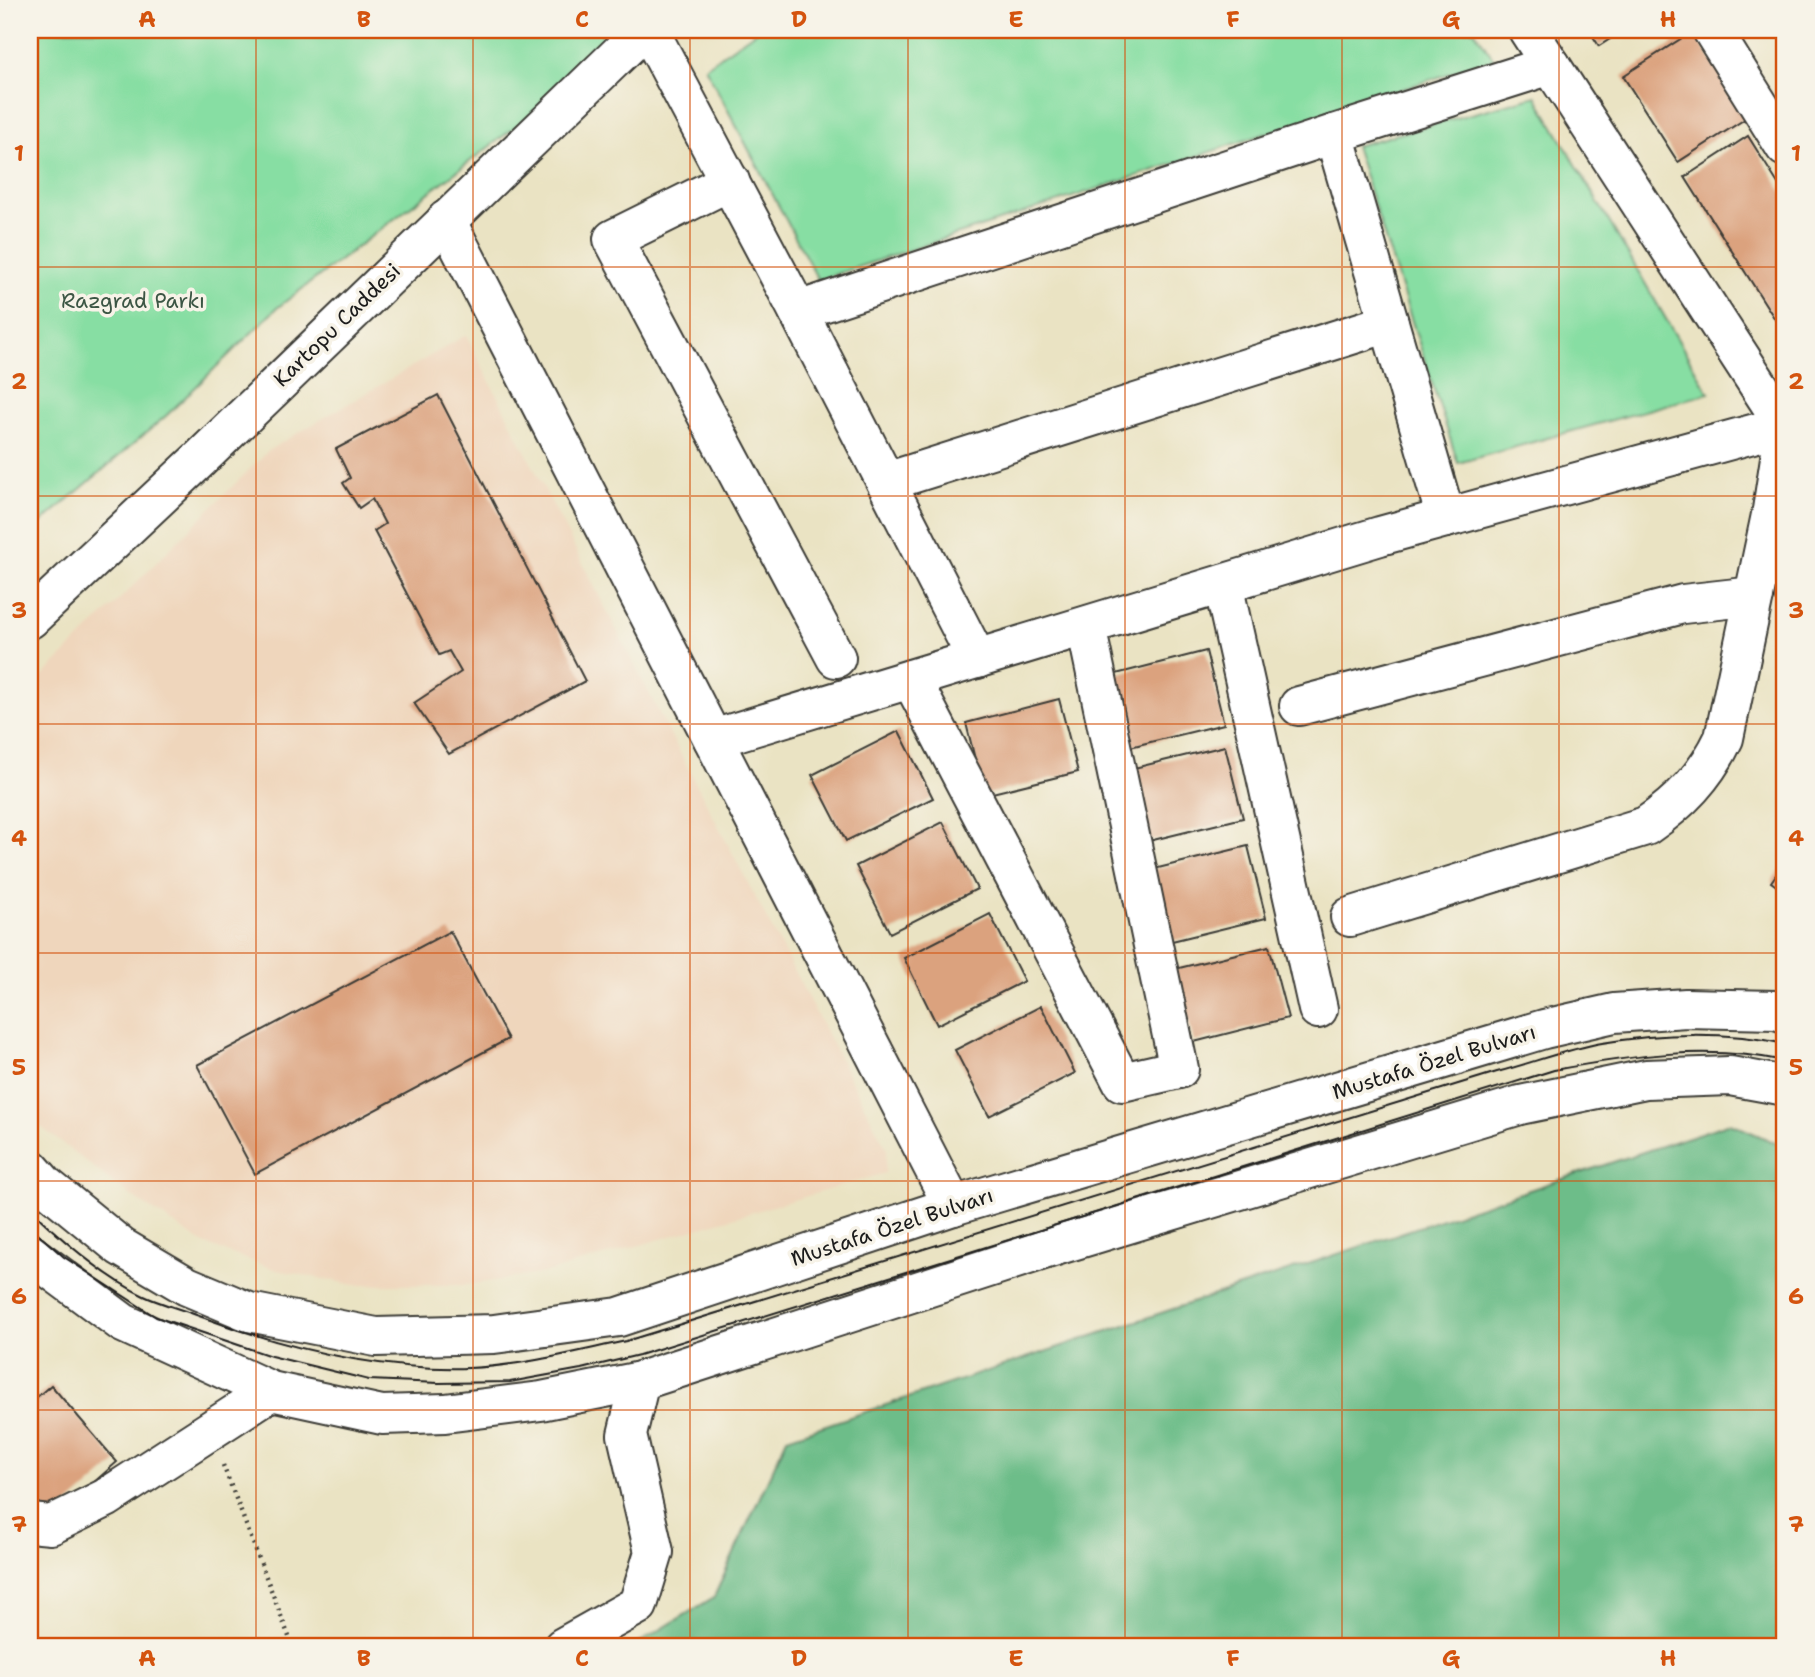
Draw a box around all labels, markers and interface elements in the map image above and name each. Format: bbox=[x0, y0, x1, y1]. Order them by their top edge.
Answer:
text: A bbox=[138, 4, 156, 34]
text: B bbox=[357, 4, 371, 34]
text: C bbox=[575, 4, 589, 34]
text: D bbox=[791, 4, 807, 34]
text: E bbox=[1008, 4, 1024, 34]
text: F bbox=[1226, 4, 1240, 34]
text: G bbox=[1442, 4, 1461, 34]
text: H bbox=[1660, 4, 1676, 34]
text: 1 bbox=[14, 138, 24, 168]
text: 1 bbox=[1791, 138, 1801, 168]
street label: Kartopu Caddesi bbox=[267, 257, 407, 393]
park label: Razgrad Parkı bbox=[61, 287, 205, 315]
text: 2 bbox=[11, 366, 27, 396]
text: 2 bbox=[1788, 366, 1804, 396]
text: 3 bbox=[11, 595, 27, 625]
text: 3 bbox=[1788, 595, 1804, 625]
text: 4 bbox=[11, 823, 27, 853]
text: 4 bbox=[1788, 823, 1804, 853]
street label: Mustafa Özel Bulvarı bbox=[1329, 1018, 1539, 1106]
text: 5 bbox=[12, 1052, 26, 1082]
text: 5 bbox=[1789, 1052, 1803, 1082]
street label: Mustafa Özel Bulvarı bbox=[787, 1181, 997, 1273]
text: 6 bbox=[11, 1281, 27, 1311]
text: 6 bbox=[1788, 1281, 1804, 1311]
text: 7 bbox=[11, 1509, 27, 1539]
text: 7 bbox=[1788, 1509, 1804, 1539]
text: A bbox=[138, 1643, 156, 1673]
text: B bbox=[357, 1643, 371, 1673]
text: C bbox=[575, 1643, 589, 1673]
text: D bbox=[791, 1643, 807, 1673]
text: E bbox=[1008, 1643, 1024, 1673]
text: F bbox=[1226, 1643, 1240, 1673]
text: G bbox=[1442, 1643, 1461, 1673]
text: H bbox=[1660, 1643, 1676, 1673]

